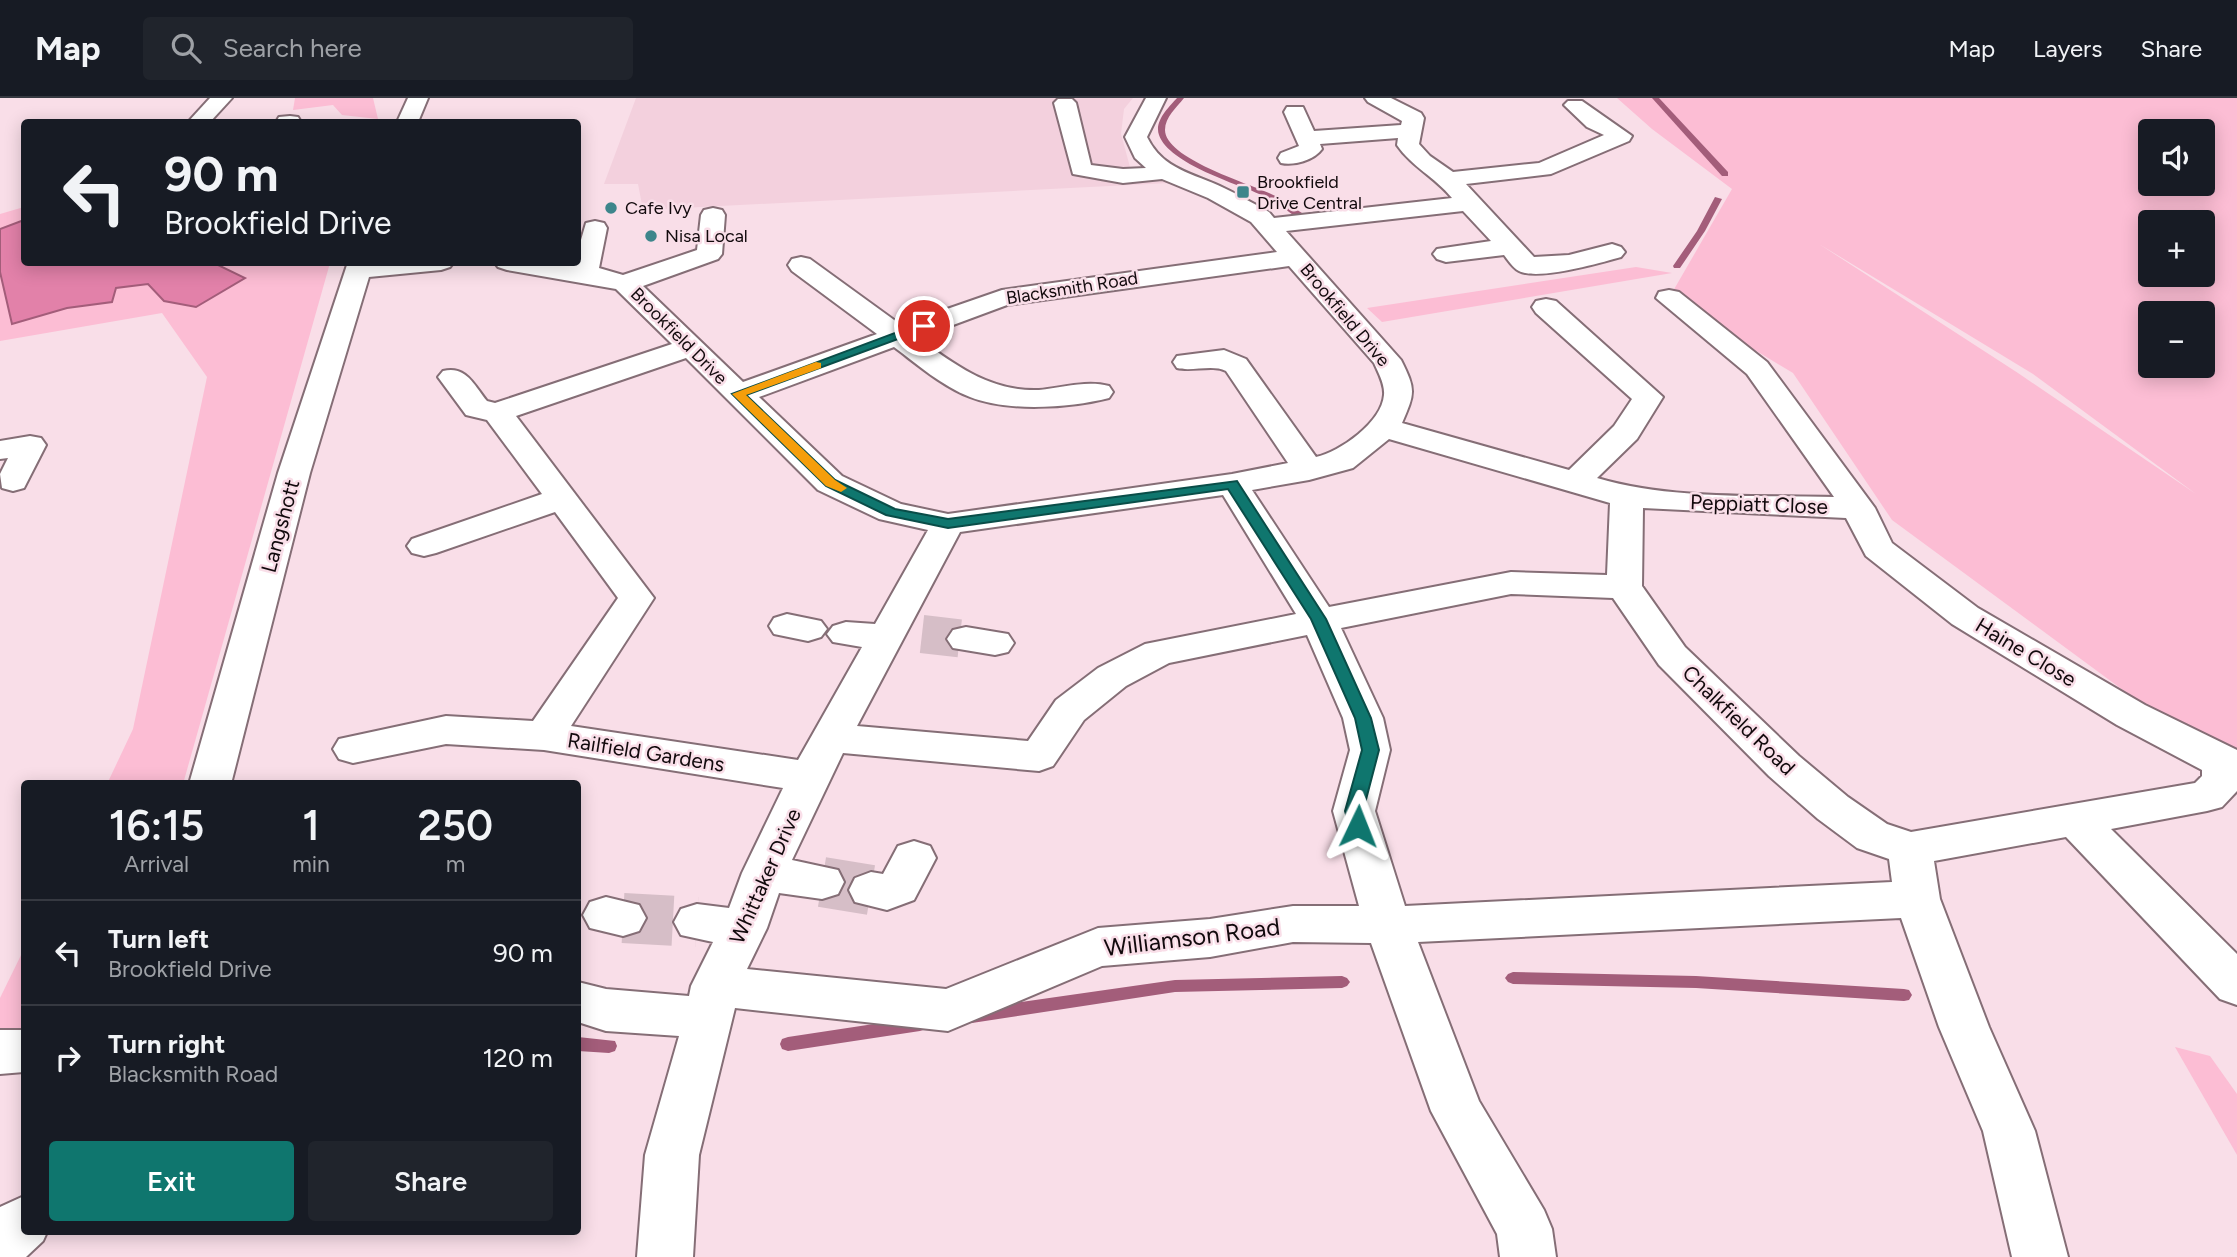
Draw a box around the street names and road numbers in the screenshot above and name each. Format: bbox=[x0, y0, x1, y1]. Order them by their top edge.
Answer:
street label: Brookfield Drive bbox=[1295, 259, 1395, 371]
street label: Blacksmith Road bbox=[1004, 267, 1140, 309]
street label: Brookfield Drive bbox=[626, 283, 732, 389]
street label: Langshott bbox=[256, 477, 304, 575]
street label: Peppiatt Close bbox=[1690, 489, 1828, 519]
street label: Haine Close bbox=[1971, 612, 2081, 692]
street label: Chalkfield Road bbox=[1677, 660, 1801, 780]
street label: Railfield Gardens bbox=[566, 727, 726, 777]
street label: Whittaker Drive bbox=[724, 804, 806, 948]
street label: Williamson Road bbox=[1102, 912, 1282, 962]

